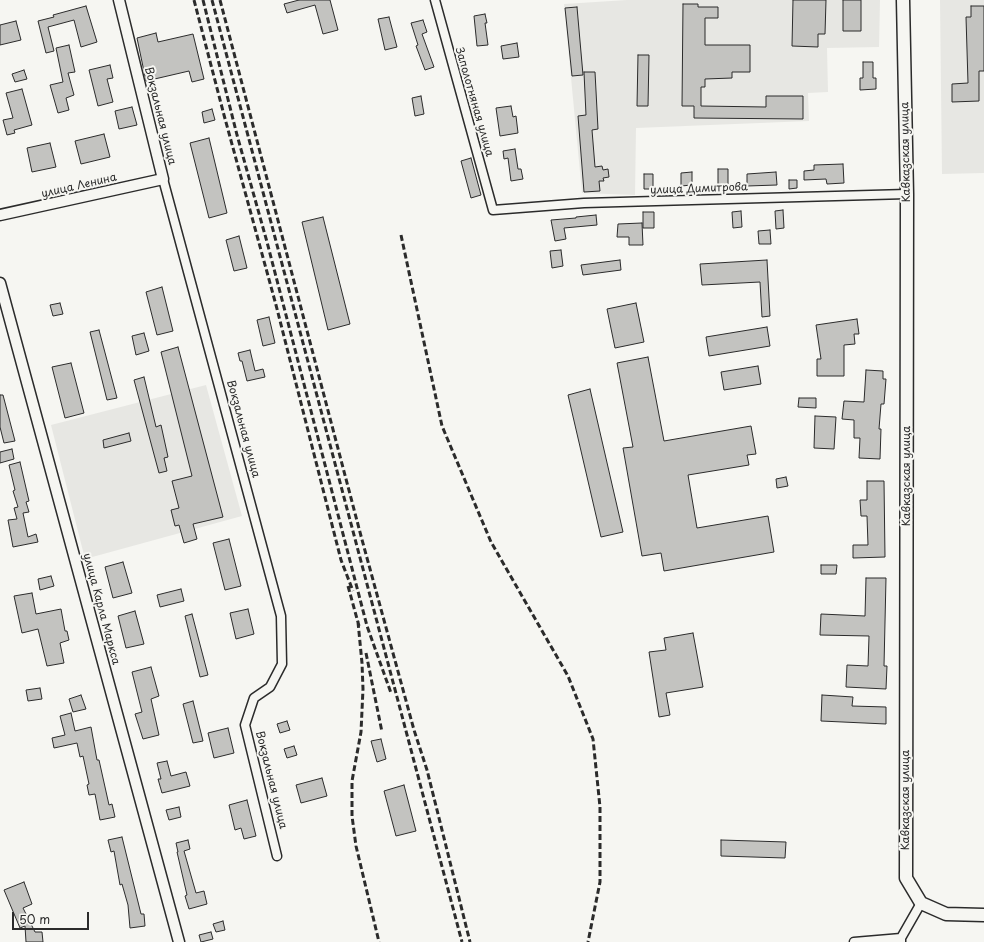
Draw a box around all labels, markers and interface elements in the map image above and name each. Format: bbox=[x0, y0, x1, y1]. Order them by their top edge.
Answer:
street label: Заполотняная улица bbox=[452, 46, 496, 158]
street label: Вокзальная улица bbox=[141, 66, 179, 166]
street label: Кавказская улица bbox=[899, 102, 913, 202]
street label: улица Ленина bbox=[40, 171, 118, 201]
street label: улица Димитрова bbox=[650, 181, 748, 197]
street label: Вокзальная улица bbox=[224, 379, 262, 479]
street label: Кавказская улица bbox=[900, 426, 914, 526]
street label: улица Карла Маркса bbox=[80, 552, 122, 666]
street label: Вокзальная улица bbox=[252, 730, 290, 830]
street label: Кавказская улица bbox=[899, 750, 913, 850]
scale bar bbox=[14, 904, 91, 930]
text: 50 m bbox=[19, 910, 50, 928]

